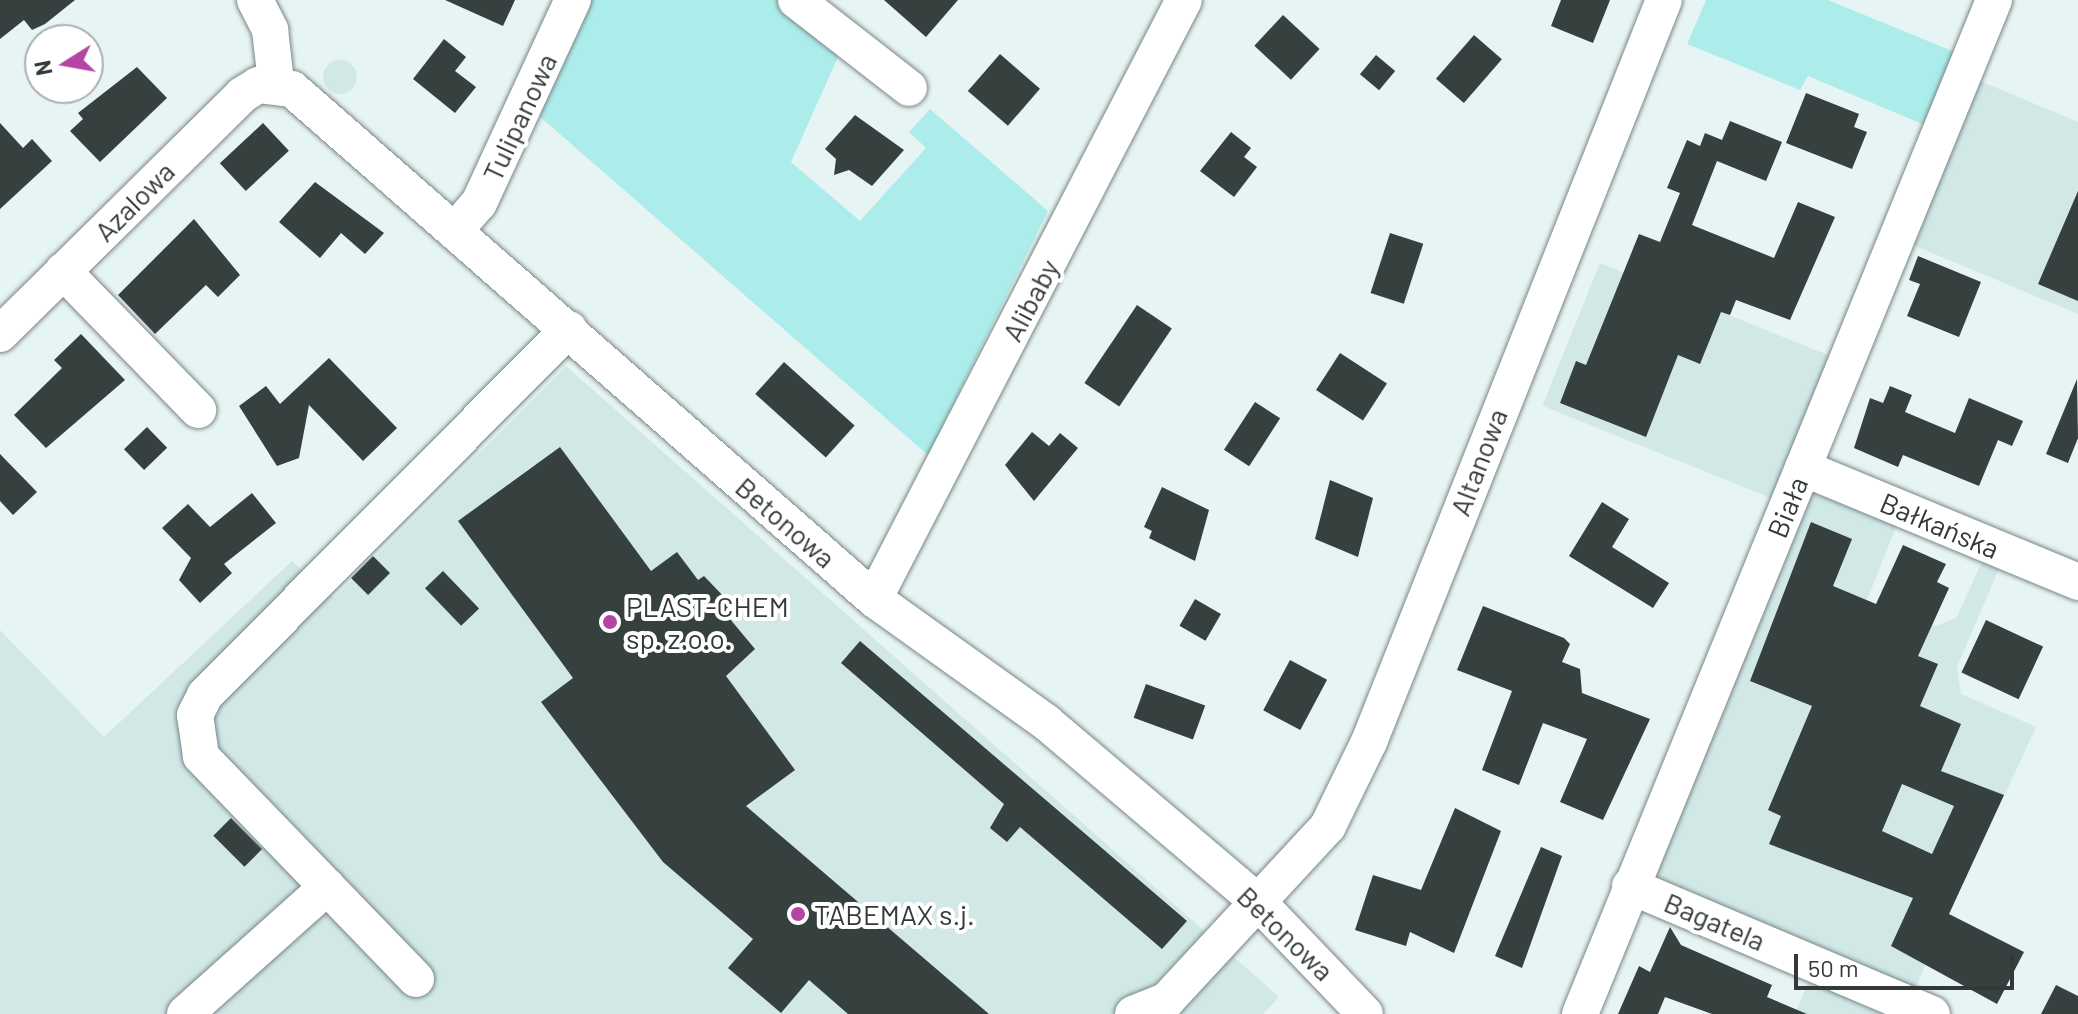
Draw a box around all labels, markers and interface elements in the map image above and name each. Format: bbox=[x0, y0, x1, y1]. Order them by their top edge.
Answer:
north arrow bbox=[24, 24, 104, 104]
street label: Tulipanowa bbox=[475, 48, 563, 186]
text: N bbox=[28, 59, 57, 78]
street label: Azalowa bbox=[87, 154, 181, 248]
street label: Alibaby bbox=[994, 253, 1066, 347]
street label: Altanowa bbox=[1442, 404, 1514, 520]
street label: Betonowa bbox=[729, 470, 843, 574]
street label: Biała bbox=[1760, 472, 1814, 542]
street label: Bałkańska bbox=[1875, 485, 2005, 565]
place label: PLAST-CHEM sp. z.o.o. bbox=[626, 589, 789, 655]
marker: PLAST-CHEM sp. z.o.o. bbox=[601, 613, 619, 631]
street label: Betonowa bbox=[1231, 879, 1341, 987]
street label: Bagatela bbox=[1660, 885, 1770, 957]
place label: TABEMAX s.j. bbox=[814, 897, 975, 931]
marker: TABEMAX s.j. bbox=[789, 905, 807, 923]
scale bar bbox=[1798, 938, 2018, 988]
text: 50 m bbox=[1808, 953, 1859, 982]

